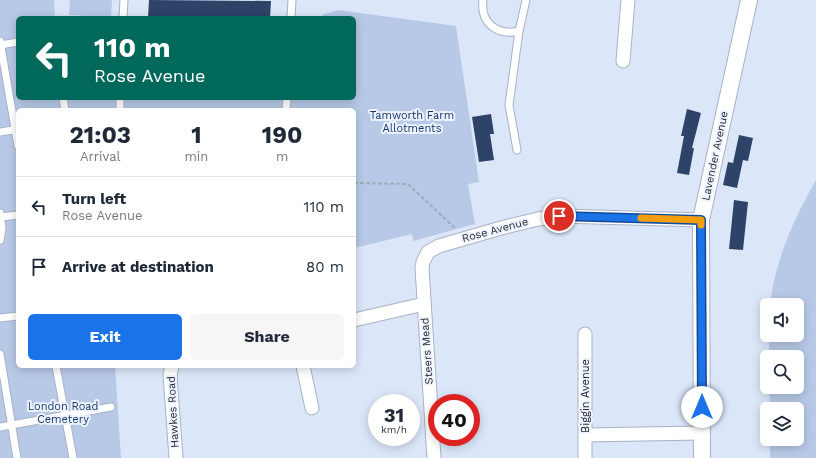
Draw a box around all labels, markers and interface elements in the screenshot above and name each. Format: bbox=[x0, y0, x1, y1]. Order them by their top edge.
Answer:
text: 110 m bbox=[94, 31, 171, 64]
icon: left bbox=[28, 32, 80, 84]
text: Rose Avenue bbox=[94, 65, 205, 86]
park label: Tamworth Farm Allotments bbox=[370, 109, 454, 135]
street label: Lavender Avenue bbox=[699, 110, 731, 202]
text: 21:03 bbox=[70, 121, 131, 149]
text: 1 bbox=[191, 121, 202, 149]
text: 190 bbox=[262, 121, 302, 149]
text: Arrival bbox=[80, 149, 121, 164]
text: min bbox=[184, 149, 208, 164]
text: m bbox=[276, 149, 288, 164]
text: Turn left bbox=[62, 190, 126, 208]
icon: left bbox=[28, 196, 50, 218]
text: 110 m bbox=[304, 198, 344, 216]
pin bbox=[542, 199, 576, 233]
icon: arrive bbox=[548, 205, 570, 227]
text: Rose Avenue bbox=[62, 208, 142, 223]
street label: Rose Avenue bbox=[460, 215, 530, 245]
icon: arrive bbox=[28, 256, 50, 278]
text: Arrive at destination bbox=[62, 258, 214, 276]
text: 80 m bbox=[306, 258, 344, 276]
map controls bbox=[760, 298, 804, 446]
button: sound bbox=[760, 298, 804, 342]
button: Exit bbox=[28, 314, 182, 360]
button: Share bbox=[190, 314, 344, 360]
street label: Steers Mead bbox=[418, 317, 436, 385]
button: search bbox=[760, 350, 804, 394]
street label: Biggin Avenue bbox=[579, 359, 592, 433]
street label: Hawkes Road bbox=[165, 376, 181, 448]
position arrow bbox=[681, 386, 723, 428]
speed limit sign: 40 bbox=[428, 394, 480, 446]
park label: London Road Cemetery bbox=[28, 400, 98, 426]
button: layers bbox=[760, 402, 804, 446]
text: 31 bbox=[384, 403, 404, 427]
text: km/h bbox=[381, 424, 407, 435]

